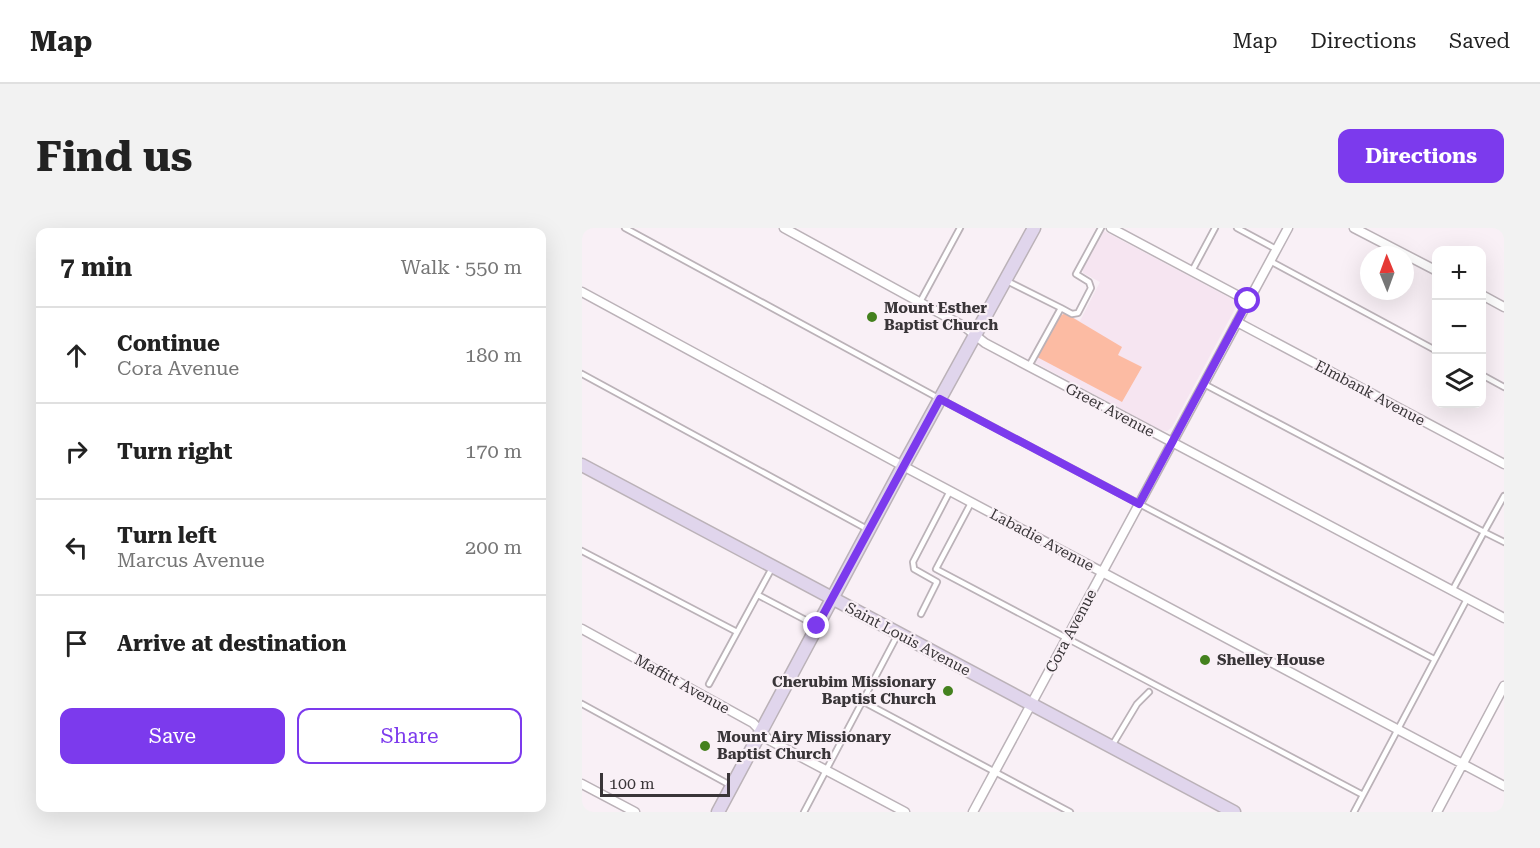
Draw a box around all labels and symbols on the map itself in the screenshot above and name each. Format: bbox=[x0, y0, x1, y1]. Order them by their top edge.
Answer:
north arrow bbox=[1360, 246, 1414, 300]
route start bbox=[1234, 287, 1260, 313]
place label: Mount Esther Baptist Church bbox=[884, 299, 998, 334]
marker: Mount Esther Baptist Church bbox=[865, 310, 879, 324]
street label: Elmbank Avenue bbox=[1312, 356, 1428, 430]
street label: Greer Avenue bbox=[1062, 379, 1158, 441]
street label: Labadie Avenue bbox=[987, 505, 1097, 575]
street label: Cora Avenue bbox=[1042, 586, 1100, 676]
street label: Saint Louis Avenue bbox=[842, 598, 974, 680]
route end bbox=[803, 612, 829, 638]
street label: Maffitt Avenue bbox=[631, 650, 733, 718]
place label: Shelley House bbox=[1217, 651, 1325, 669]
marker: Shelley House bbox=[1198, 653, 1212, 667]
place label: Cherubim Missionary Baptist Church bbox=[772, 673, 936, 708]
marker: Cherubim Missionary Baptist Church bbox=[941, 684, 955, 698]
place label: Mount Airy Missionary Baptist Church bbox=[717, 728, 891, 763]
marker: Mount Airy Missionary Baptist Church bbox=[698, 739, 712, 753]
scale bar bbox=[600, 770, 730, 798]

